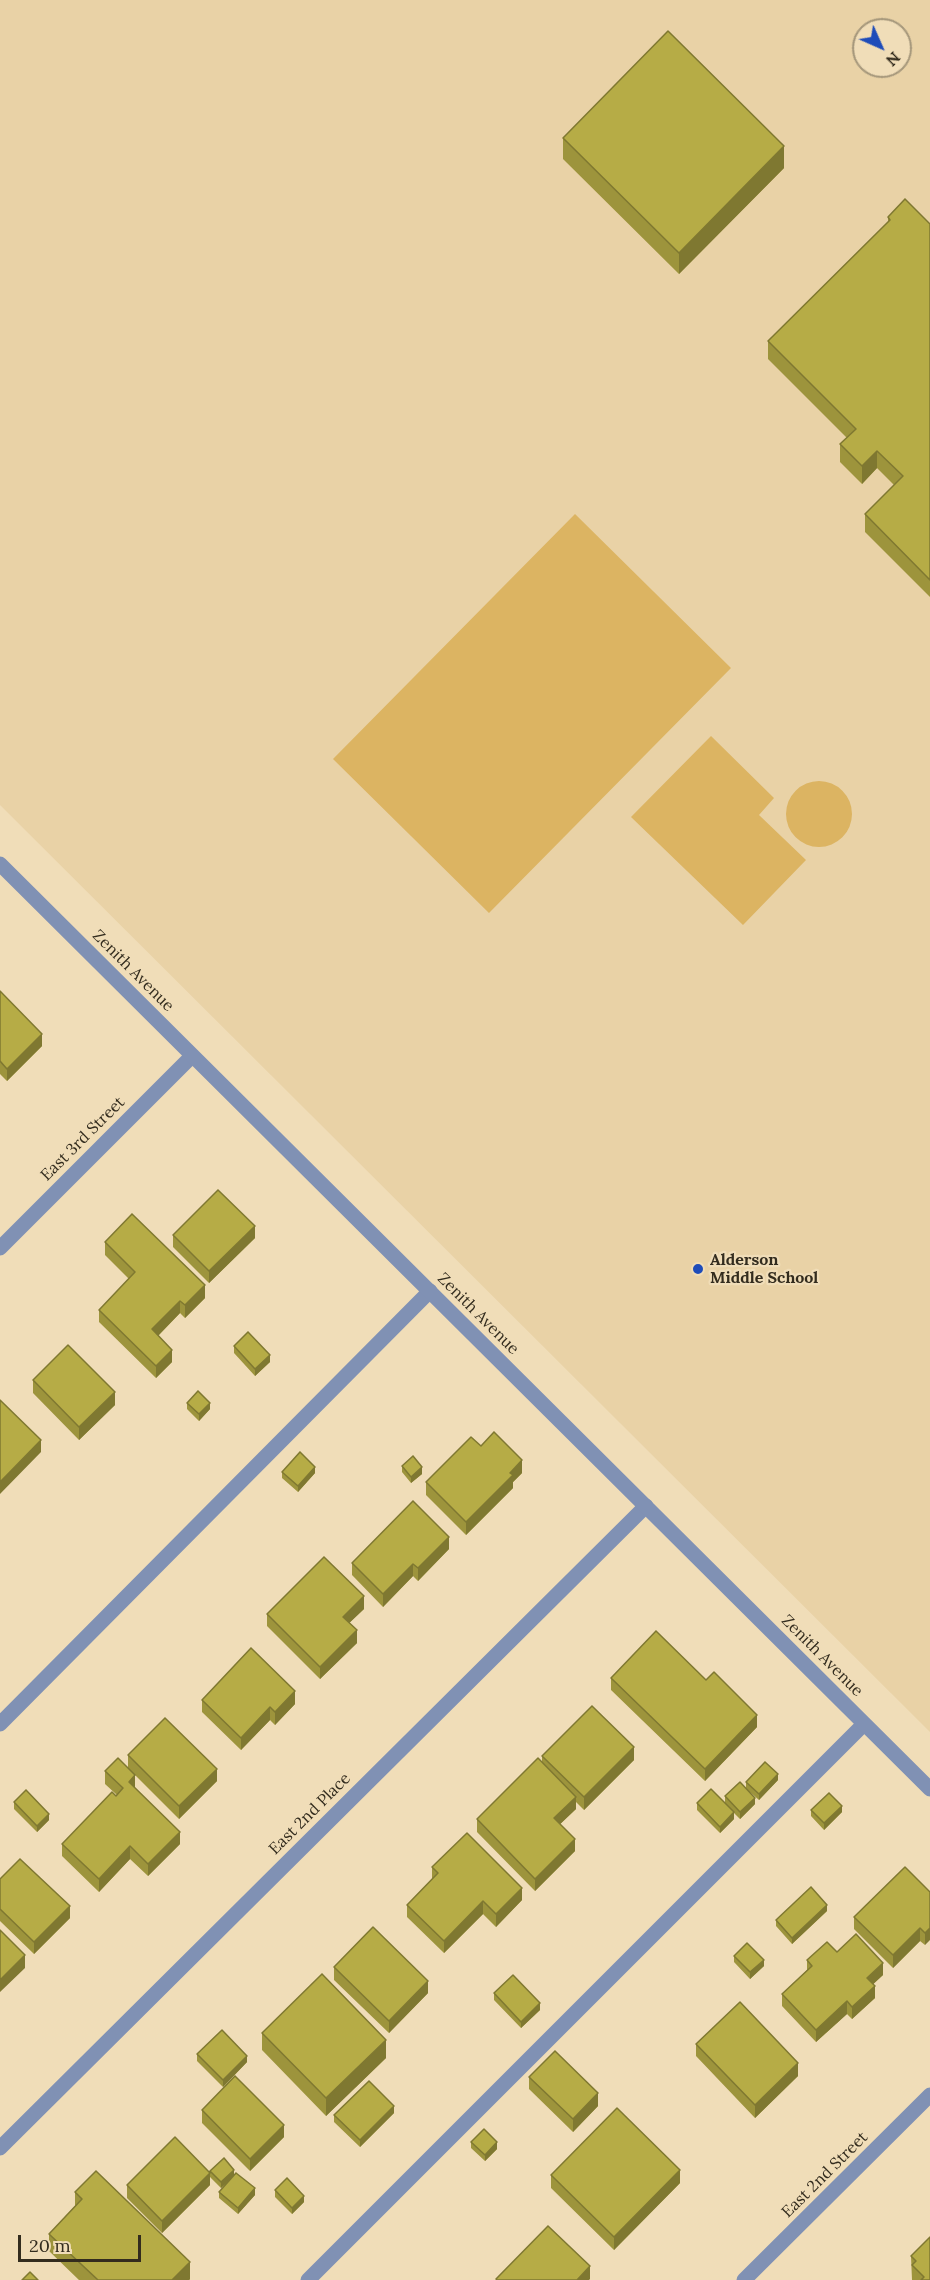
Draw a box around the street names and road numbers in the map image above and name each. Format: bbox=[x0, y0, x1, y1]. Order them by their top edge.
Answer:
street label: Zenith Avenue bbox=[88, 926, 178, 1016]
street label: East 3rd Street bbox=[37, 1093, 129, 1185]
street label: Zenith Avenue bbox=[433, 1269, 523, 1359]
street label: Zenith Avenue bbox=[777, 1611, 867, 1701]
street label: East 2nd Place bbox=[265, 1769, 355, 1859]
street label: East 2nd Street bbox=[778, 2128, 872, 2222]

